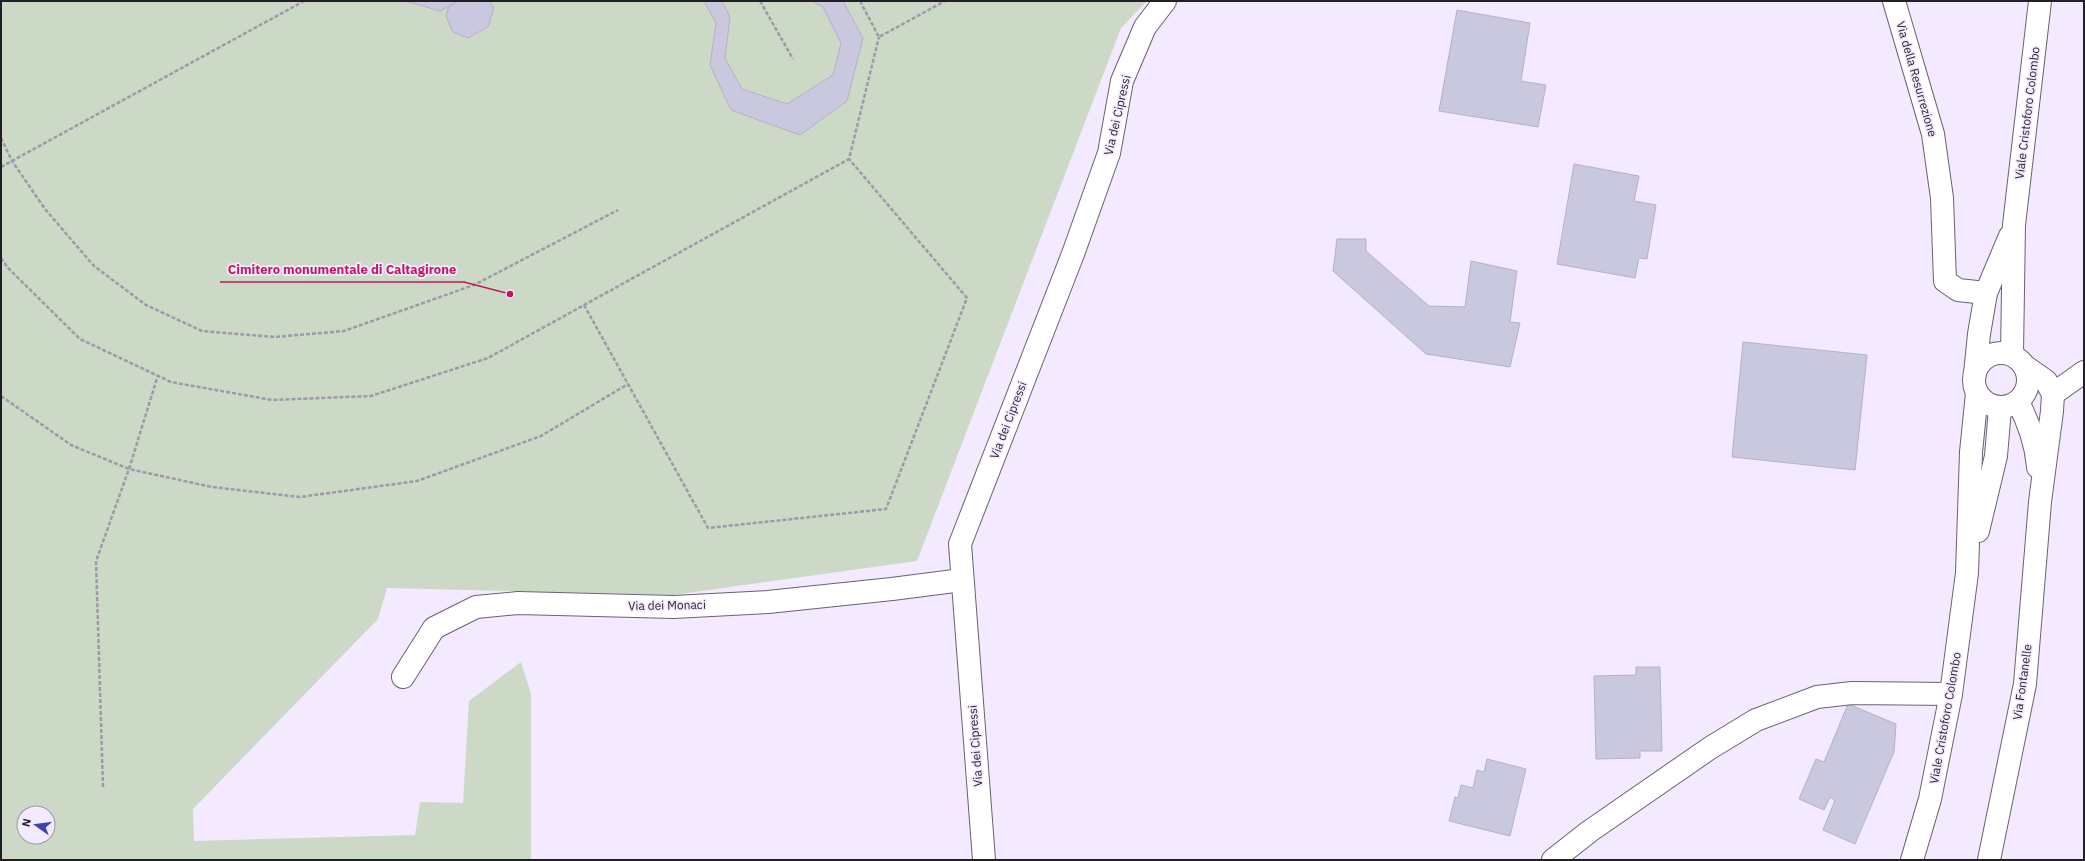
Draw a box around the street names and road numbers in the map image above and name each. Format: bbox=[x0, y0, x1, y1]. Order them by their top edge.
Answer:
street label: Via della Resurrezione bbox=[1893, 19, 1941, 139]
street label: Viale Cristoforo Colombo bbox=[2011, 46, 2043, 180]
street label: Via dei Cipressi bbox=[1100, 73, 1134, 157]
street label: Via dei Cipressi bbox=[986, 379, 1030, 461]
street label: Via dei Monaci bbox=[628, 597, 706, 613]
street label: Via Fontanelle bbox=[2009, 643, 2035, 721]
street label: Viale Cristoforo Colombo bbox=[1926, 651, 1964, 785]
street label: Via dei Cipressi bbox=[965, 705, 985, 787]

